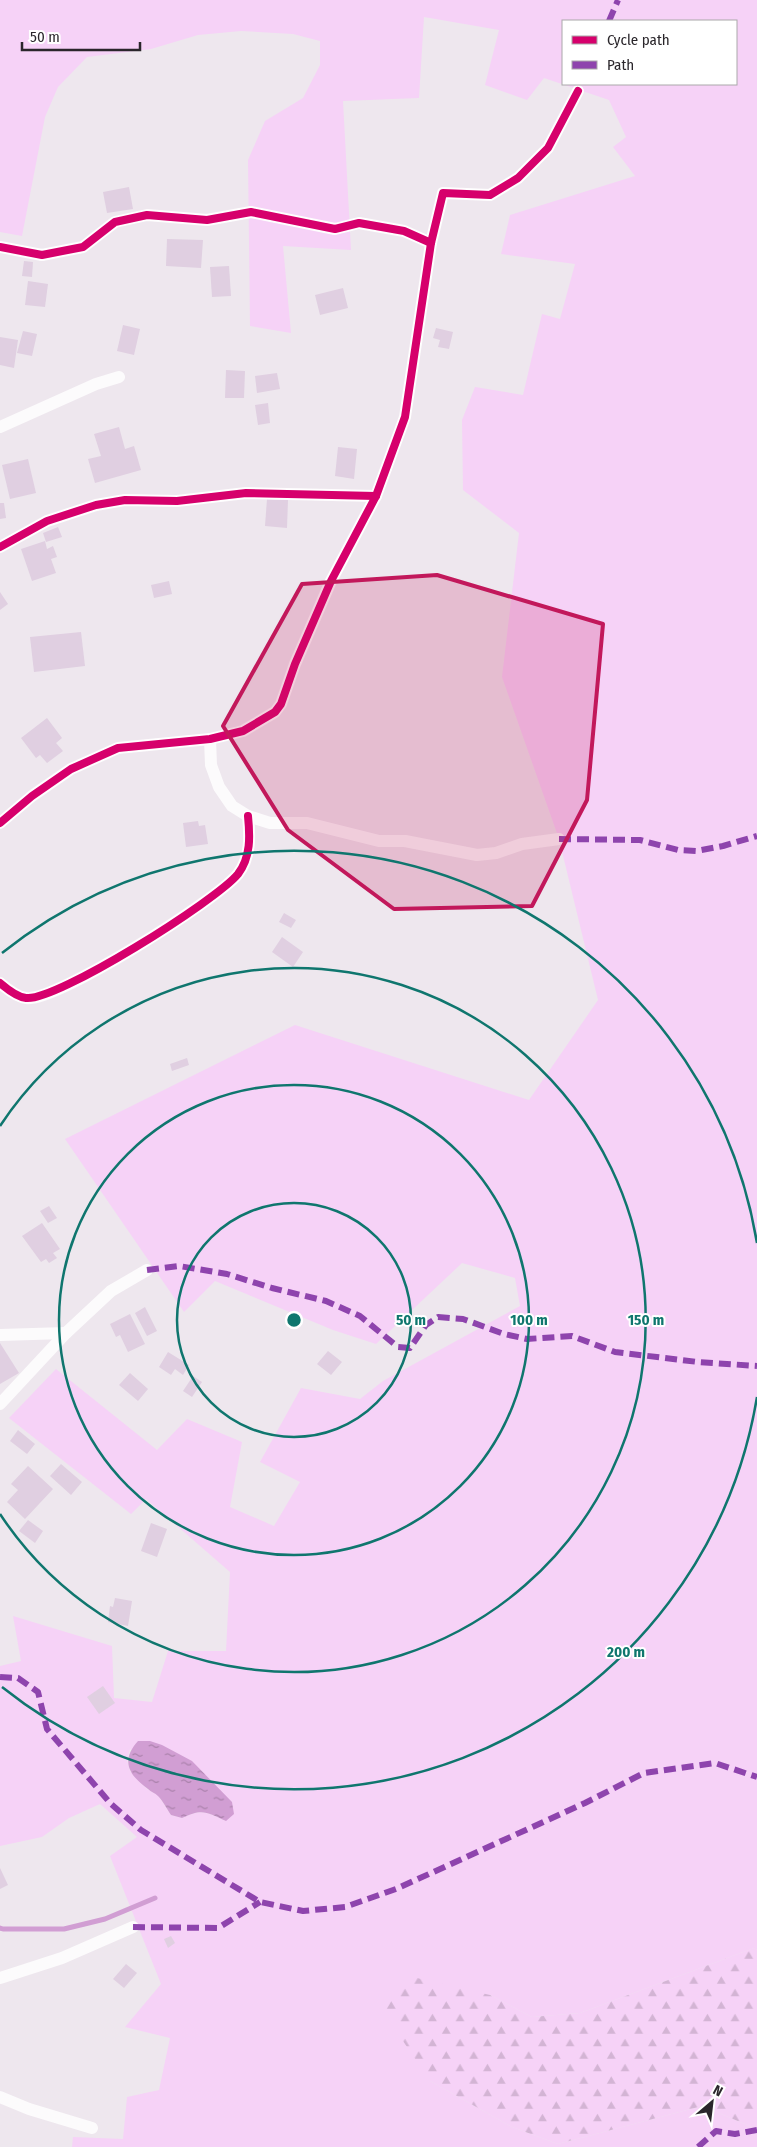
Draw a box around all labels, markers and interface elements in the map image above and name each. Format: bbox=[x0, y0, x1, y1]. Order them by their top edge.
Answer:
scale bar bbox=[22, 20, 140, 52]
legend bbox=[562, 20, 737, 85]
text: 50 m bbox=[30, 28, 60, 46]
text: Cycle path bbox=[607, 31, 670, 49]
text: Path bbox=[607, 56, 634, 74]
centre of rings bbox=[285, 1311, 303, 1329]
text: 50 m bbox=[396, 1311, 426, 1329]
text: 100 m bbox=[510, 1311, 548, 1329]
text: 150 m bbox=[628, 1311, 664, 1329]
text: 200 m bbox=[606, 1643, 645, 1661]
north arrow bbox=[687, 2077, 737, 2127]
text: N bbox=[710, 2081, 726, 2100]

